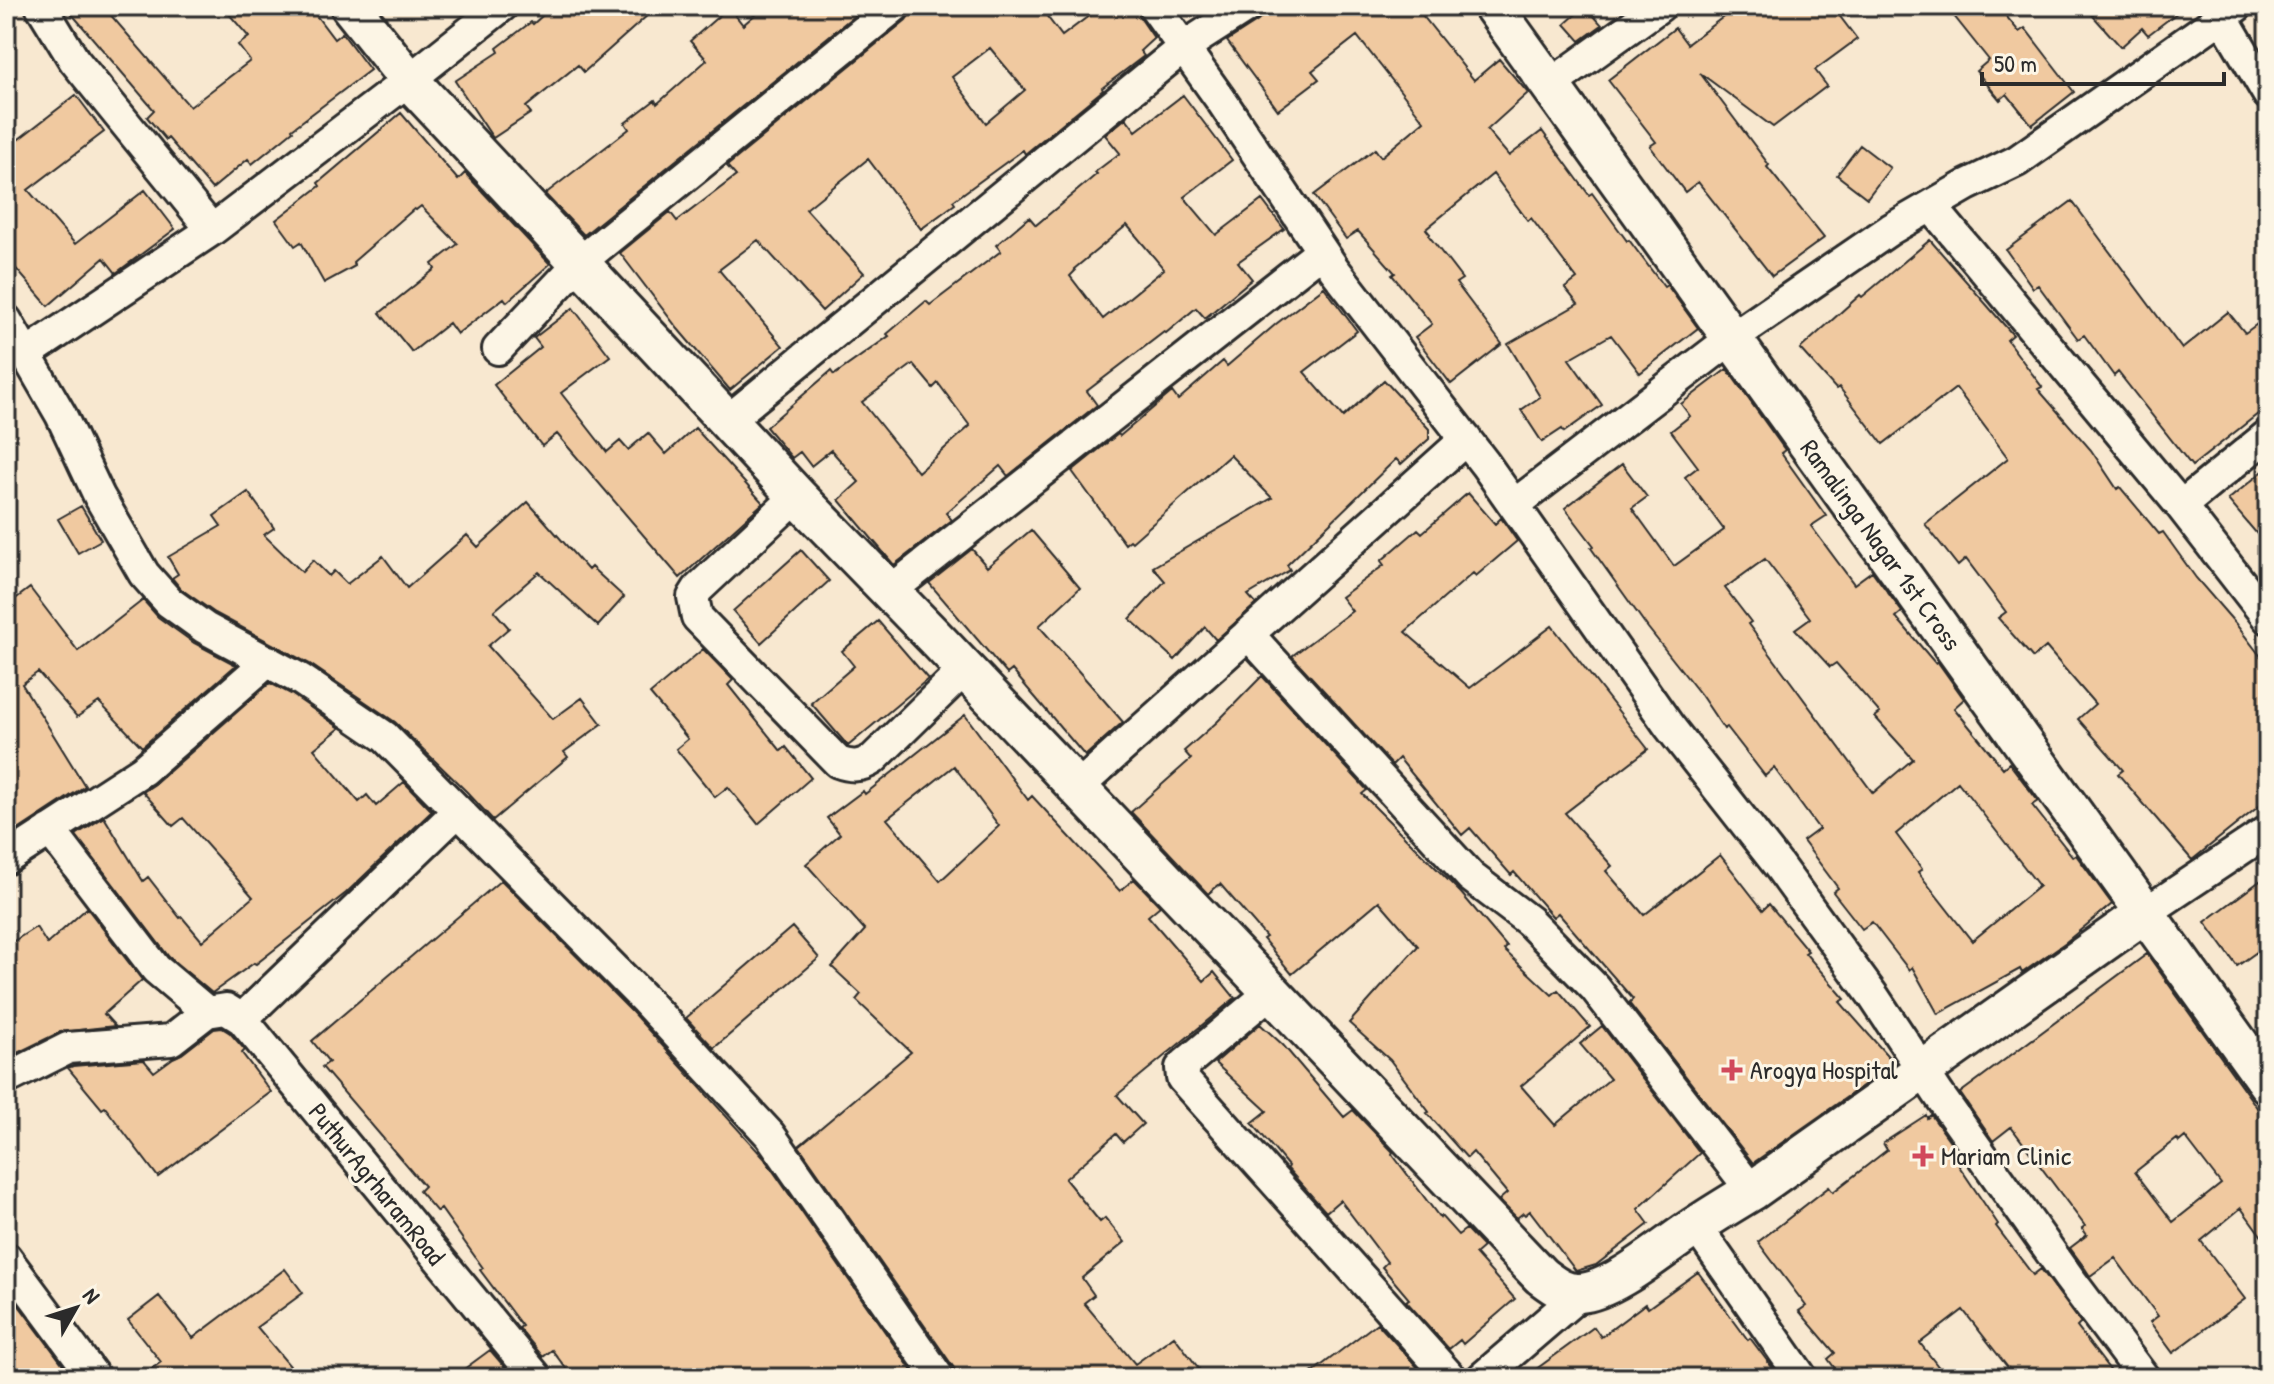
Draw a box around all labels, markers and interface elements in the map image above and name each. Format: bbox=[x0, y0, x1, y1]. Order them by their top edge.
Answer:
scale bar bbox=[1982, 36, 2224, 86]
text: 50 m bbox=[1994, 47, 2037, 79]
street label: Ramalinga Nagar 1st Cross bbox=[1793, 432, 1970, 657]
place label: Arogya Hospital bbox=[1750, 1052, 1898, 1087]
marker: Arogya Hospital bbox=[1721, 1059, 1743, 1081]
street label: PuthurAgrharamRoad bbox=[301, 1095, 454, 1272]
place label: Mariam Clinic bbox=[1941, 1138, 2071, 1173]
marker: Mariam Clinic bbox=[1912, 1145, 1934, 1167]
north arrow bbox=[36, 1268, 116, 1348]
text: N bbox=[76, 1281, 107, 1310]

